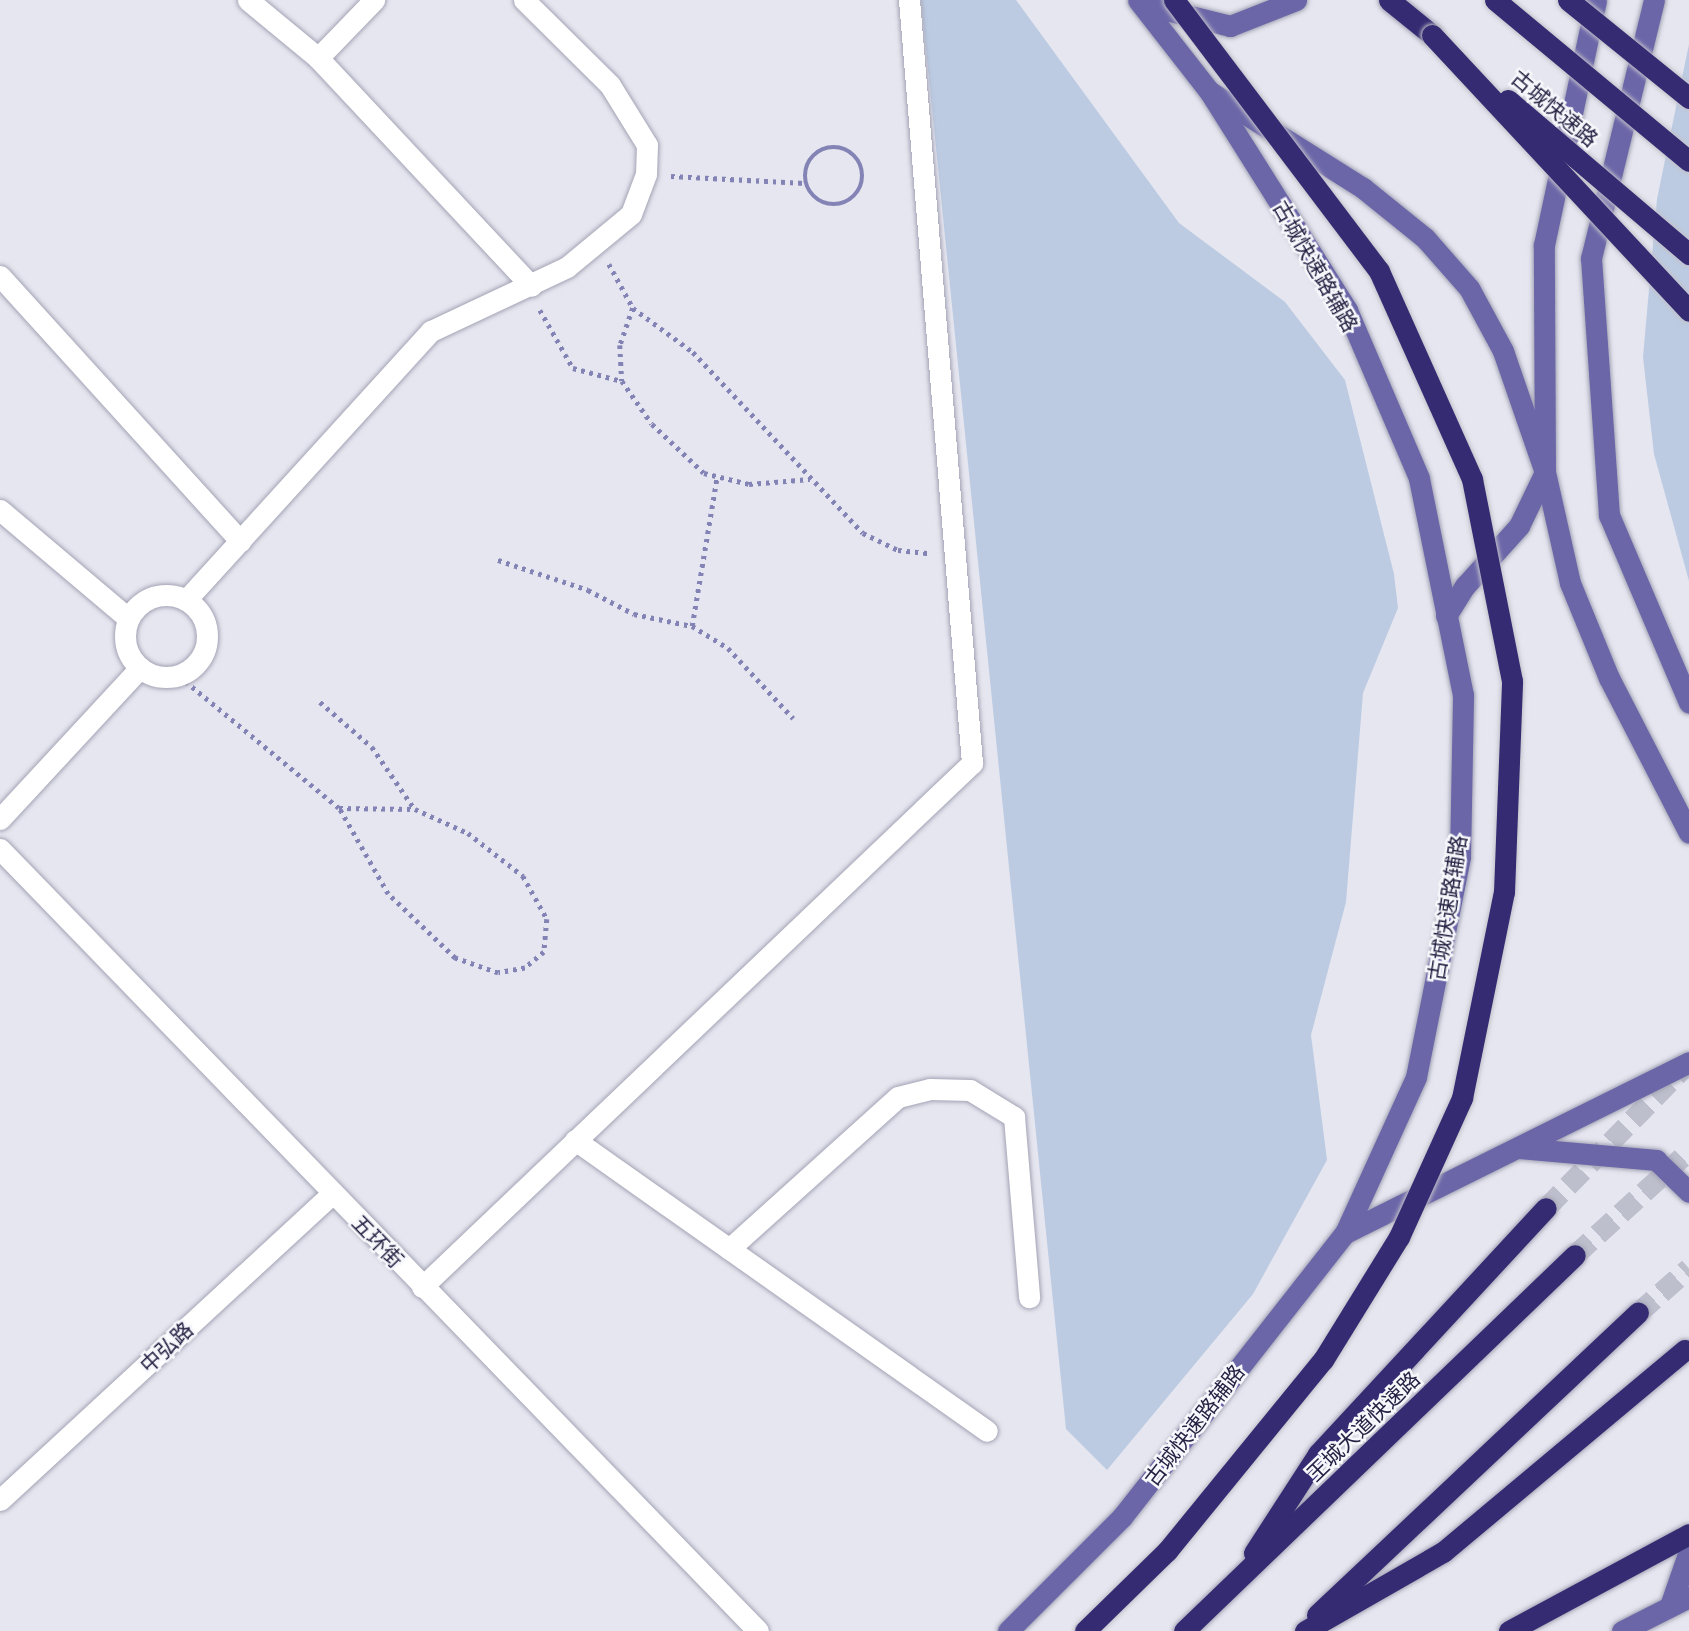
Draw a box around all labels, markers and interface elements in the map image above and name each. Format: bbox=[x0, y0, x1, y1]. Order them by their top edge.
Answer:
street label: 古城快速路 bbox=[1507, 65, 1603, 151]
street label: 古城快速路辅路 bbox=[1268, 196, 1364, 336]
street label: 古城快速路辅路 bbox=[1423, 833, 1471, 983]
street label: 五环街 bbox=[347, 1210, 409, 1272]
street label: 中弘路 bbox=[134, 1316, 198, 1378]
street label: 古城快速路辅路 bbox=[1139, 1359, 1249, 1491]
street label: 王城大道快速路 bbox=[1301, 1366, 1425, 1486]

